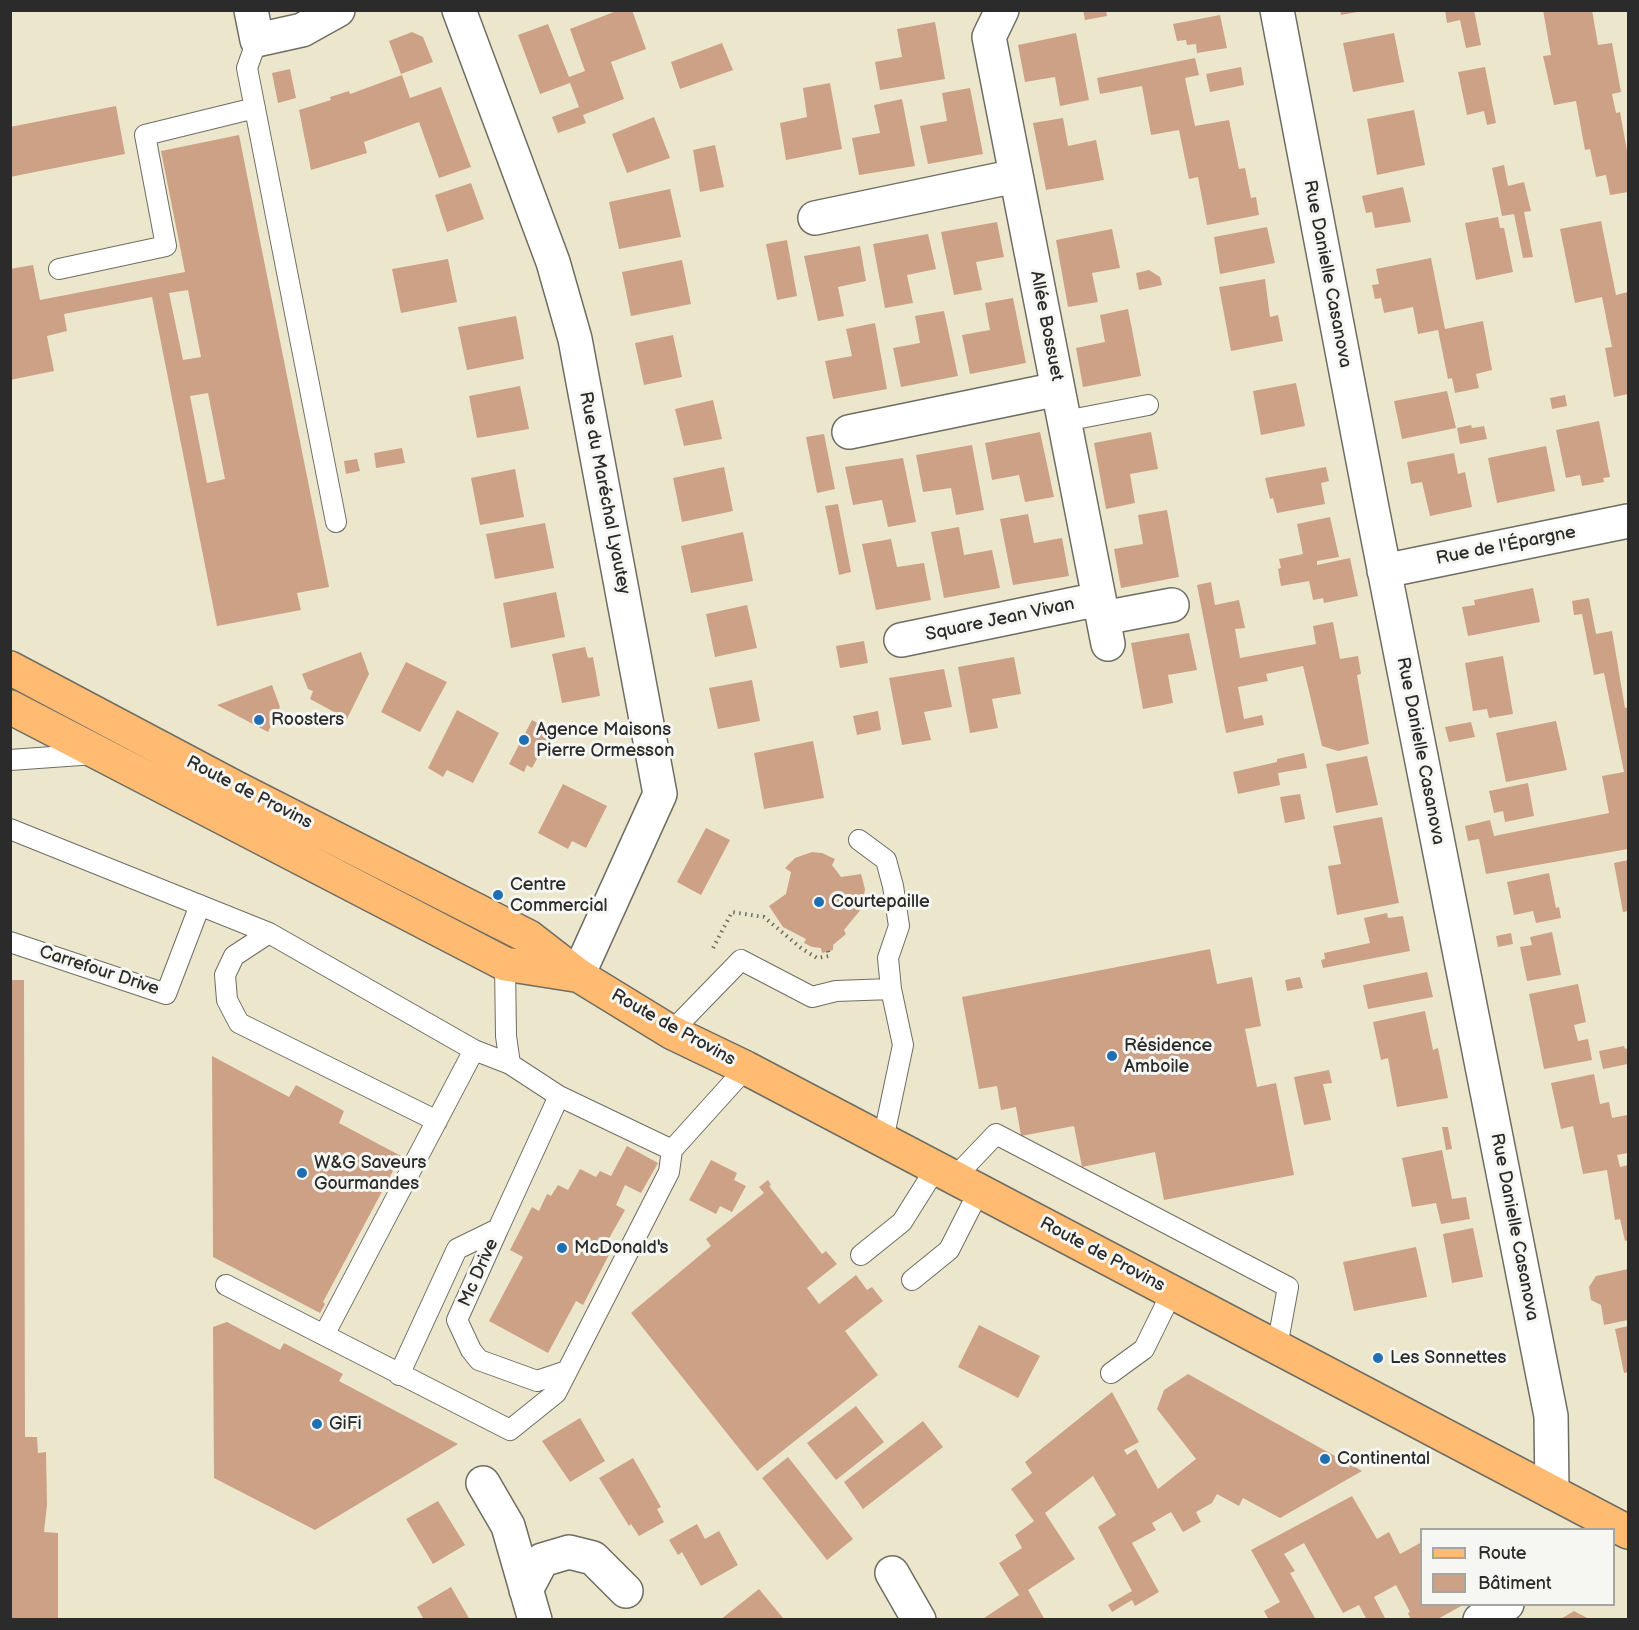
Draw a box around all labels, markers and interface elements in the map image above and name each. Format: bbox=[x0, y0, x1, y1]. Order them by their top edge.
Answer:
street label: Rue Danielle Casanova bbox=[1298, 178, 1356, 370]
street label: Allée Bossuet bbox=[1025, 269, 1067, 383]
street label: Rue du Maréchal Lyautey bbox=[574, 390, 634, 596]
street label: Rue de l'Épargne bbox=[1434, 522, 1578, 570]
street label: Square Jean Vivan bbox=[924, 594, 1076, 646]
street label: Rue Danielle Casanova bbox=[1391, 655, 1449, 847]
place label: Roosters bbox=[271, 709, 344, 731]
marker: Roosters bbox=[252, 713, 266, 727]
place label: Agence Maisons Pierre Ormesson bbox=[536, 719, 674, 762]
marker: Agence Maisons Pierre Ormesson bbox=[517, 733, 531, 747]
street label: Route de Provins bbox=[182, 752, 316, 834]
place label: Centre Commercial bbox=[510, 874, 608, 916]
marker: Centre Commercial bbox=[491, 888, 505, 902]
place label: Courtepaille bbox=[831, 891, 930, 913]
marker: Courtepaille bbox=[812, 895, 826, 909]
street label: Carrefour Drive bbox=[36, 941, 162, 1001]
street label: Route de Provins bbox=[607, 985, 739, 1071]
place label: Résidence Amboile bbox=[1124, 1035, 1212, 1078]
marker: Résidence Amboile bbox=[1105, 1049, 1119, 1063]
street label: Rue Danielle Casanova bbox=[1485, 1131, 1543, 1323]
place label: W&G Saveurs Gourmandes bbox=[314, 1152, 426, 1194]
marker: W&G Saveurs Gourmandes bbox=[295, 1166, 309, 1180]
street label: Route de Provins bbox=[1036, 1213, 1168, 1297]
street label: Mc Drive bbox=[454, 1236, 504, 1310]
place label: McDonald's bbox=[574, 1237, 668, 1259]
marker: McDonald's bbox=[555, 1241, 569, 1255]
place label: Les Sonnettes bbox=[1390, 1347, 1506, 1369]
marker: Les Sonnettes bbox=[1371, 1351, 1385, 1365]
place label: GiFi bbox=[329, 1413, 362, 1435]
marker: GiFi bbox=[310, 1417, 324, 1431]
place label: Continental bbox=[1337, 1448, 1430, 1470]
marker: Continental bbox=[1318, 1452, 1332, 1466]
legend bbox=[1420, 1528, 1615, 1606]
text: Route bbox=[1478, 1543, 1527, 1564]
text: Bâtiment bbox=[1478, 1573, 1552, 1594]

